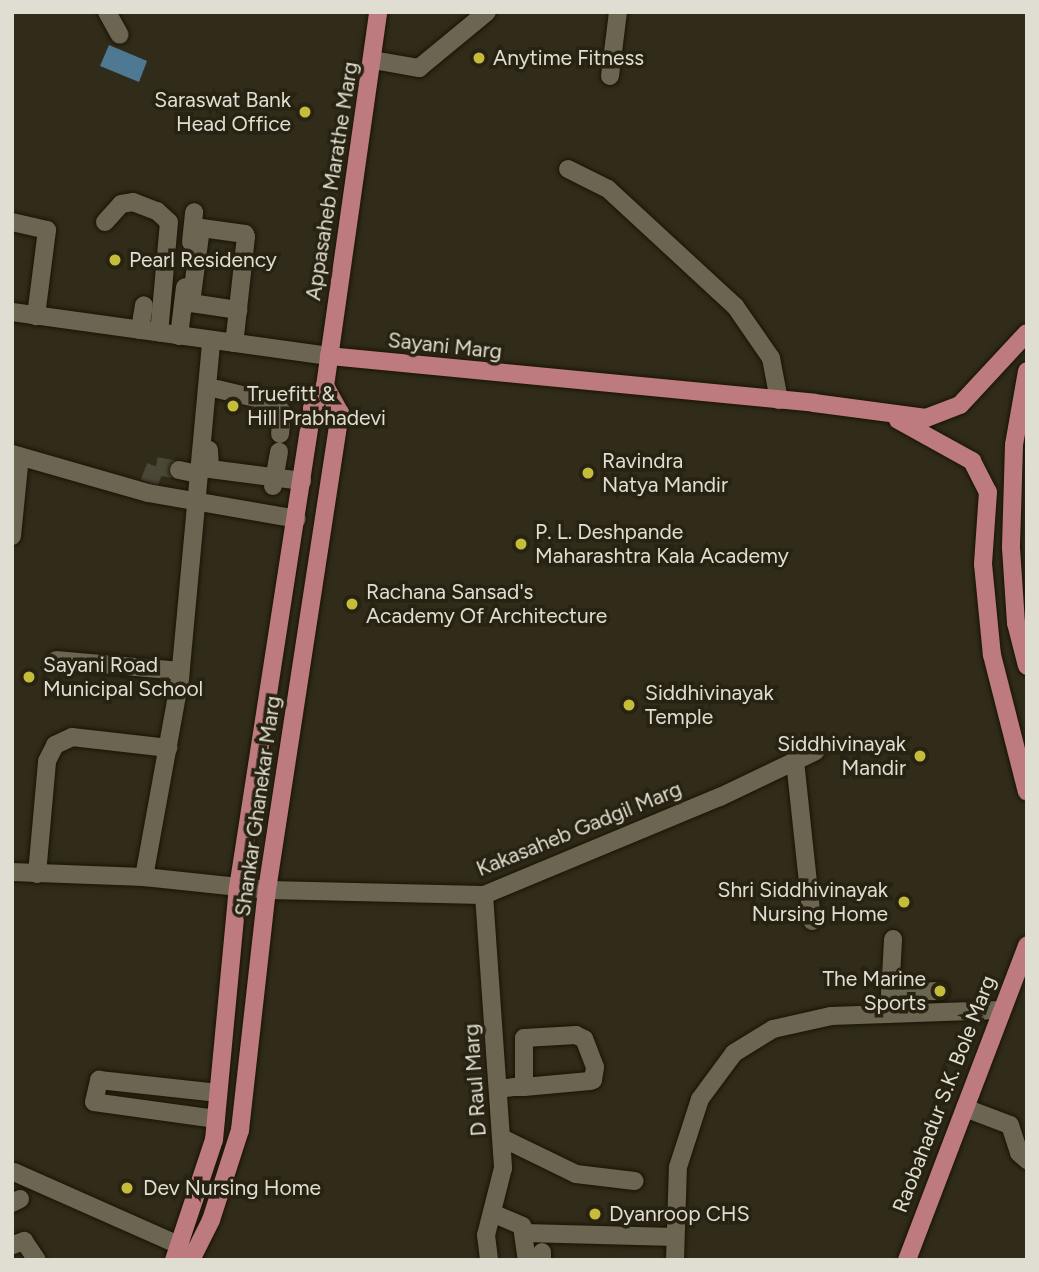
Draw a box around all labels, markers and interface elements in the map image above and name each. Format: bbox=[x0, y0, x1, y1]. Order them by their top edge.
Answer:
place label: Anytime Fitness bbox=[493, 45, 644, 71]
marker: Anytime Fitness bbox=[471, 50, 487, 66]
street label: Appasaheb Marathe Marg bbox=[301, 60, 363, 302]
place label: Saraswat Bank Head Office bbox=[154, 87, 291, 137]
marker: Saraswat Bank Head Office bbox=[297, 104, 313, 120]
place label: Pearl Residency bbox=[129, 247, 277, 273]
marker: Pearl Residency bbox=[107, 252, 123, 268]
street label: Sayani Marg bbox=[387, 327, 503, 365]
place label: Truefitt & Hill Prabhadevi bbox=[247, 381, 386, 431]
marker: Truefitt & Hill Prabhadevi bbox=[225, 398, 241, 414]
place label: Ravindra Natya Mandir bbox=[602, 448, 728, 498]
marker: Ravindra Natya Mandir bbox=[580, 465, 596, 481]
place label: P. L. Deshpande Maharashtra Kala Academy bbox=[535, 519, 789, 569]
marker: P. L. Deshpande Maharashtra Kala Academy bbox=[513, 536, 529, 552]
place label: Rachana Sansad's Academy Of Architecture bbox=[366, 579, 607, 629]
marker: Rachana Sansad's Academy Of Architecture bbox=[344, 596, 360, 612]
place label: Sayani Road Municipal School bbox=[43, 652, 203, 702]
marker: Sayani Road Municipal School bbox=[21, 669, 37, 685]
place label: Siddhivinayak Temple bbox=[645, 680, 774, 730]
street label: Shankar Ghanekar Marg bbox=[230, 694, 286, 918]
marker: Siddhivinayak Temple bbox=[619, 695, 639, 715]
place label: Siddhivinayak Mandir bbox=[777, 731, 906, 781]
marker: Siddhivinayak Mandir bbox=[912, 748, 928, 764]
street label: Kakasaheb Gadgil Marg bbox=[473, 776, 685, 882]
place label: Shri Siddhivinayak Nursing Home bbox=[718, 877, 888, 927]
marker: Shri Siddhivinayak Nursing Home bbox=[894, 892, 914, 912]
place label: The Marine Sports bbox=[822, 966, 926, 1016]
street label: Raobahadur S.K. Bole Marg bbox=[887, 972, 1001, 1216]
marker: The Marine Sports bbox=[932, 983, 948, 999]
street label: D Raul Marg bbox=[458, 1023, 492, 1137]
place label: Dev Nursing Home bbox=[143, 1175, 321, 1201]
marker: Dev Nursing Home bbox=[117, 1178, 137, 1198]
place label: Dyanroop CHS bbox=[609, 1201, 750, 1227]
marker: Dyanroop CHS bbox=[587, 1206, 603, 1222]

